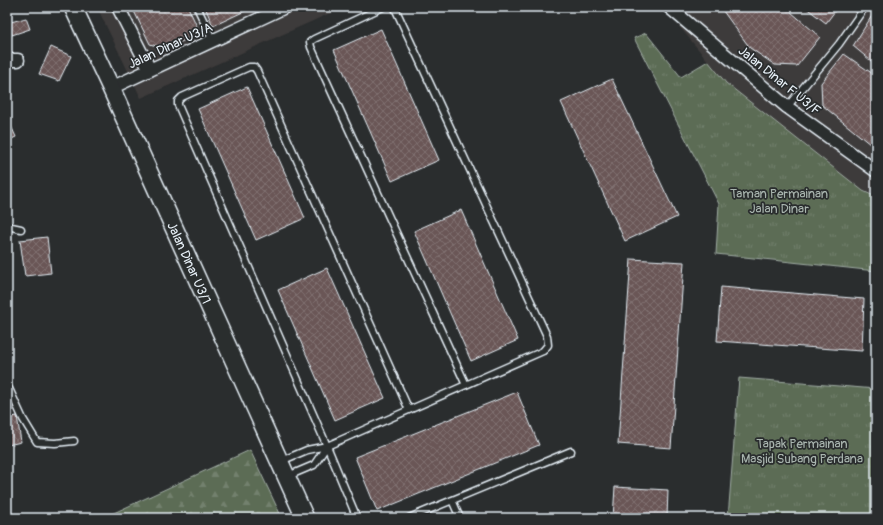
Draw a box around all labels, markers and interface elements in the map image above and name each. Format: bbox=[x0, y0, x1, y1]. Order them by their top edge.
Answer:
street label: Jalan Dinar U3/A bbox=[126, 19, 216, 72]
street label: Jalan Dinar F U3/F bbox=[735, 43, 824, 119]
park label: Taman Permainan Jalan Dinar bbox=[730, 186, 828, 217]
street label: Jalan Dinar U3/1 bbox=[163, 220, 214, 306]
park label: Tapak Permainan Masjid Subang Perdana bbox=[741, 436, 863, 467]

